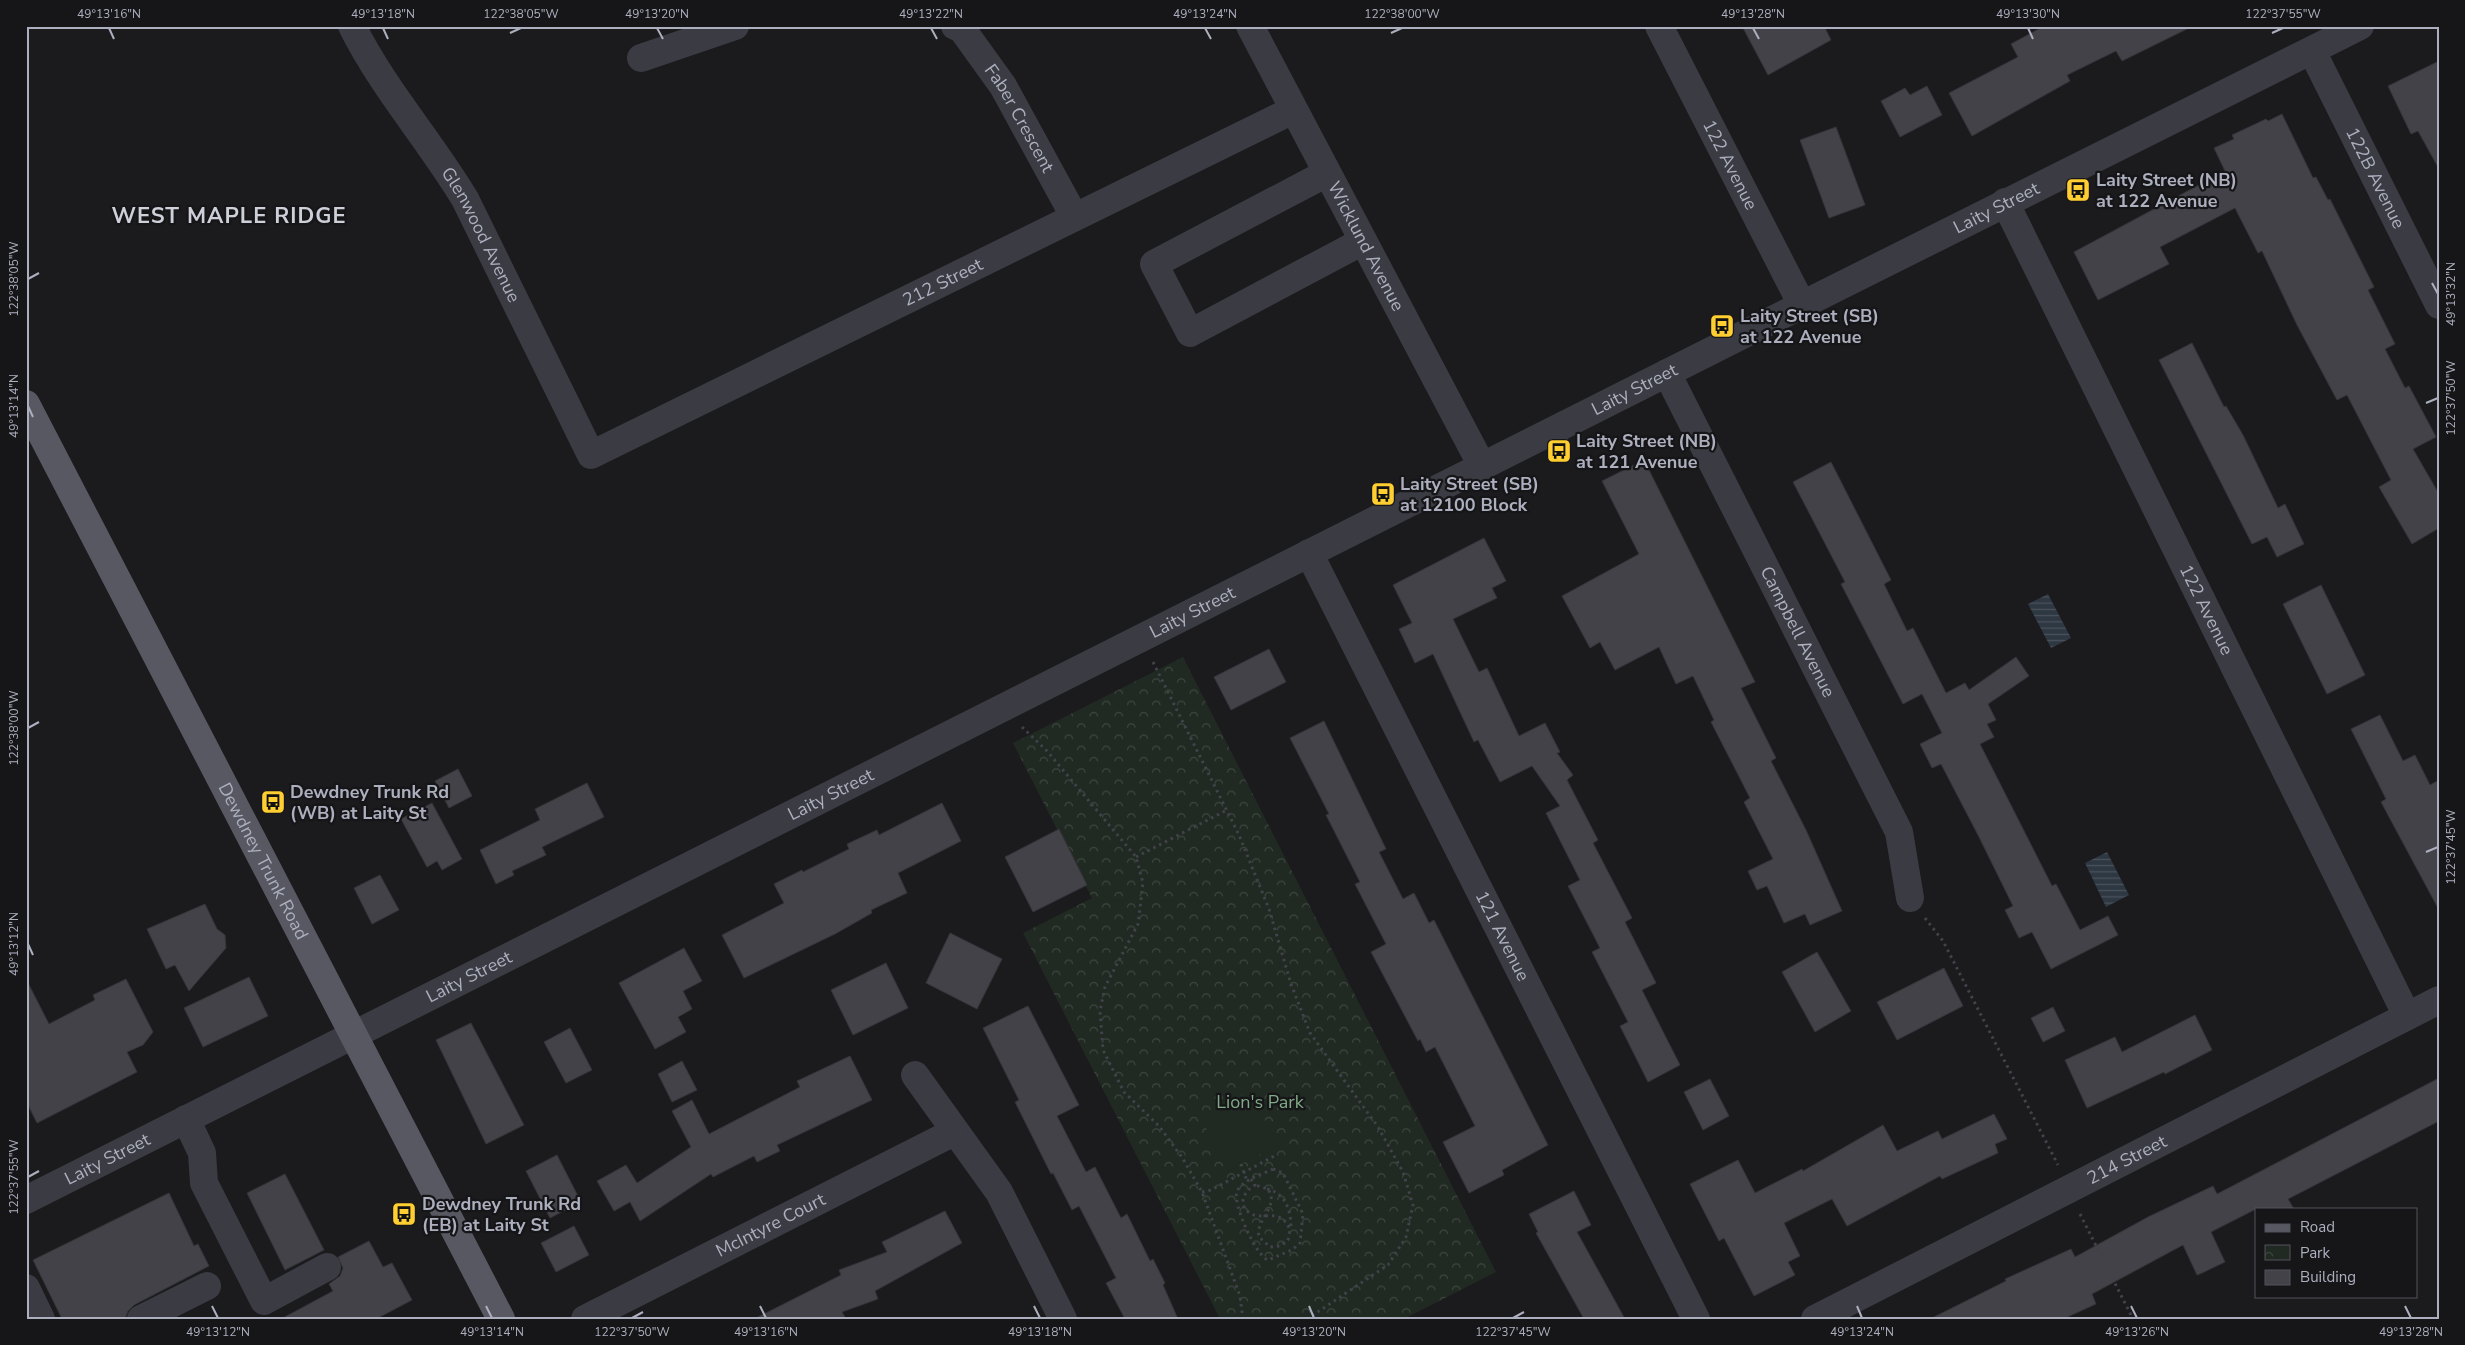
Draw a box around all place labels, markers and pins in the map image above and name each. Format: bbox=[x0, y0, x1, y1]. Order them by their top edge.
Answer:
place label: Laity Street (NB) at 122 Avenue bbox=[2096, 168, 2237, 213]
bus stop icon: Laity Street (NB) at 122 Avenue bbox=[2065, 177, 2091, 203]
place label: Laity Street (SB) at 122 Avenue bbox=[1740, 304, 1879, 349]
bus stop icon: Laity Street (SB) at 122 Avenue bbox=[1709, 313, 1735, 339]
place label: Laity Street (NB) at 121 Avenue bbox=[1576, 429, 1717, 474]
bus stop icon: Laity Street (NB) at 121 Avenue bbox=[1546, 438, 1572, 464]
place label: Laity Street (SB) at 12100 Block bbox=[1400, 472, 1539, 517]
bus stop icon: Laity Street (SB) at 12100 Block bbox=[1370, 481, 1396, 507]
place label: Dewdney Trunk Rd (WB) at Laity St bbox=[290, 780, 449, 825]
bus stop icon: Dewdney Trunk Rd (WB) at Laity St bbox=[260, 789, 286, 815]
place label: Dewdney Trunk Rd (EB) at Laity St bbox=[422, 1192, 581, 1237]
bus stop icon: Dewdney Trunk Rd (EB) at Laity St bbox=[391, 1201, 417, 1227]

